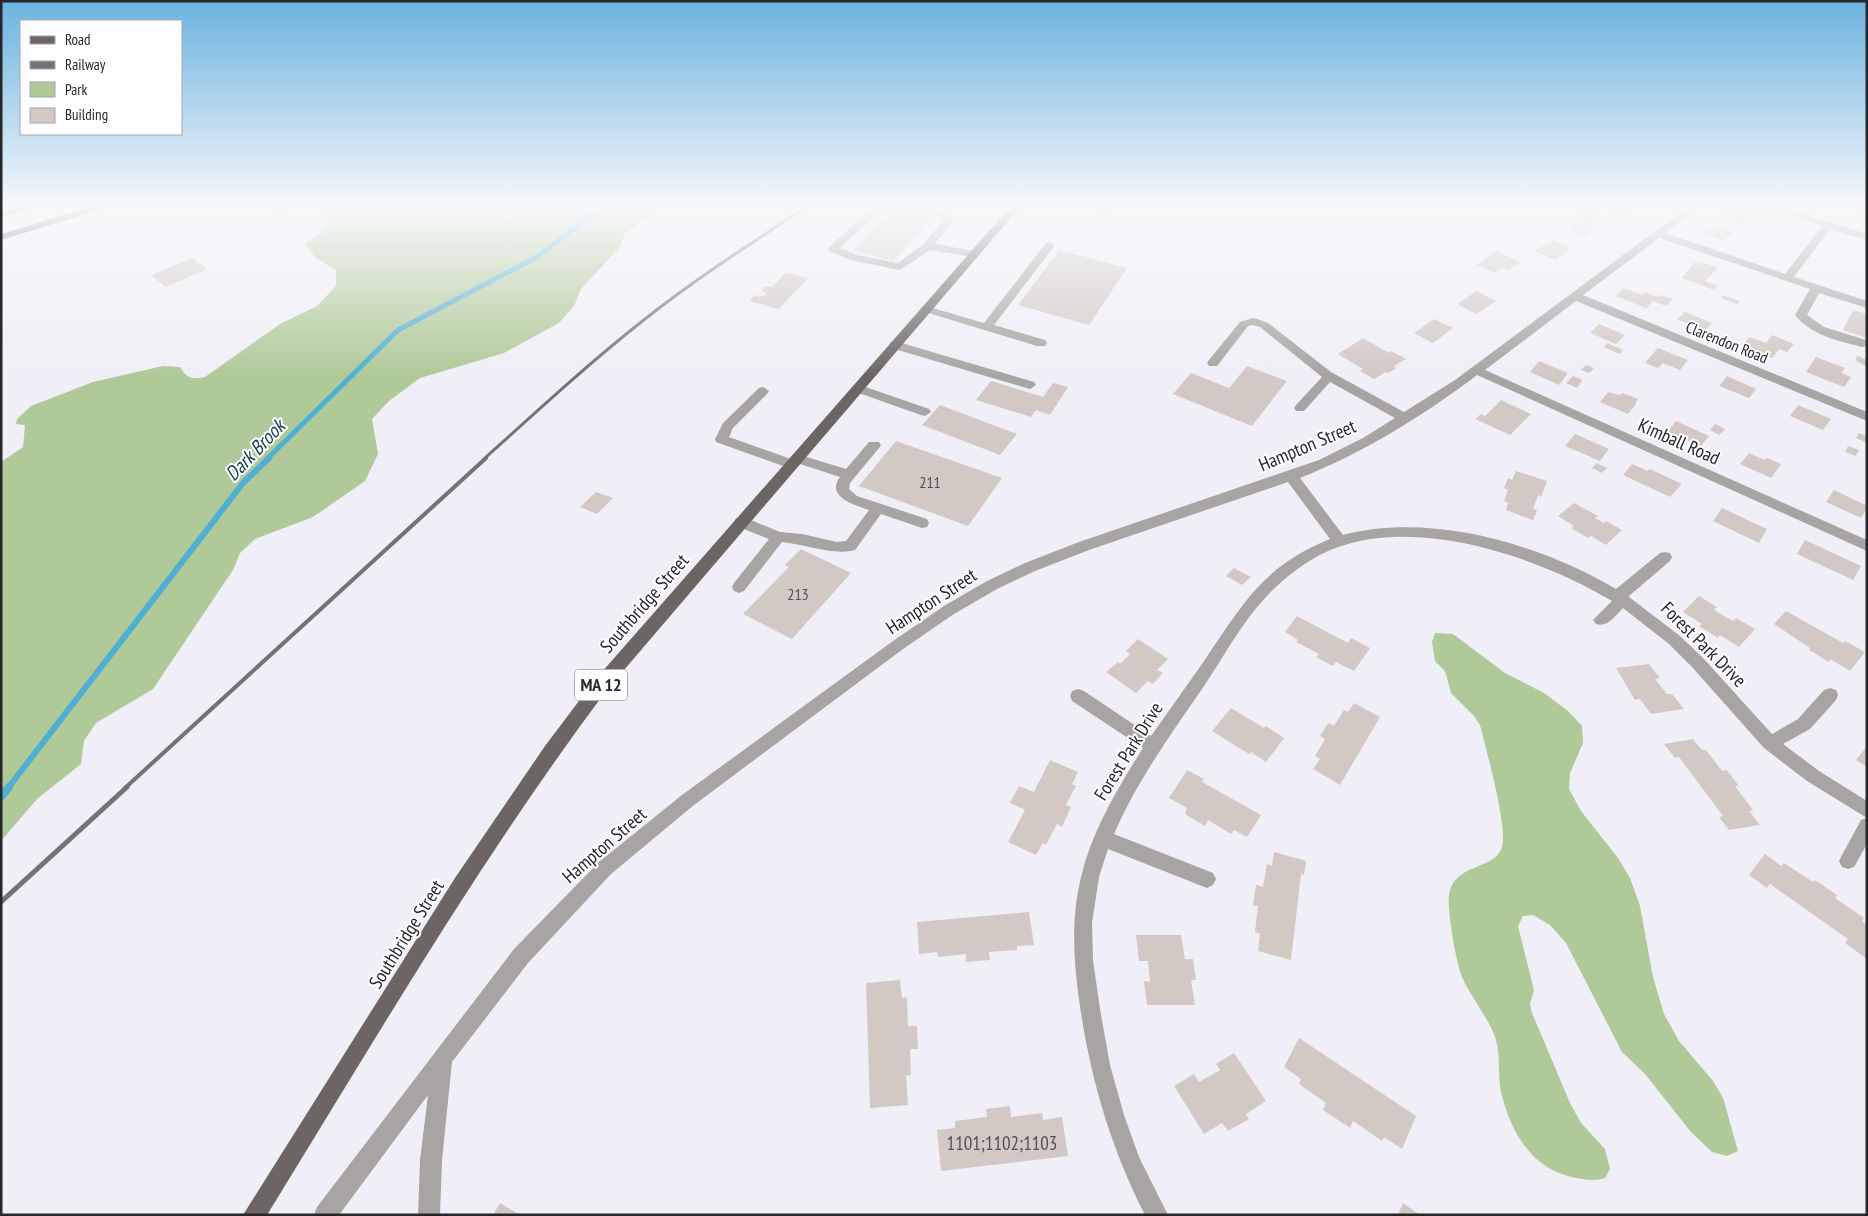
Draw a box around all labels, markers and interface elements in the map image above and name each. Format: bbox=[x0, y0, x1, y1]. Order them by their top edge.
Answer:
legend bbox=[20, 20, 182, 135]
text: Road bbox=[65, 30, 91, 49]
text: Railway bbox=[65, 55, 106, 74]
text: Park bbox=[65, 80, 87, 99]
text: Building bbox=[65, 105, 108, 124]
street label: Clarendon Road bbox=[1683, 316, 1771, 368]
water label: Dark Brook bbox=[219, 412, 292, 486]
street label: Kimball Road bbox=[1634, 412, 1724, 470]
street label: Hampton Street bbox=[1255, 413, 1360, 476]
house number: 211 bbox=[919, 472, 941, 492]
street label: Southbridge Street bbox=[594, 548, 694, 657]
street label: Hampton Street bbox=[881, 562, 982, 639]
house number: 213 bbox=[787, 584, 809, 604]
street label: Forest Park Drive bbox=[1656, 596, 1752, 692]
road number: MA 12 bbox=[575, 670, 627, 700]
street label: Forest Park Drive bbox=[1088, 697, 1168, 804]
street label: Hampton Street bbox=[557, 802, 651, 888]
street label: Southbridge Street bbox=[363, 875, 449, 993]
house number: 1101;1102;1103 bbox=[947, 1131, 1057, 1155]

